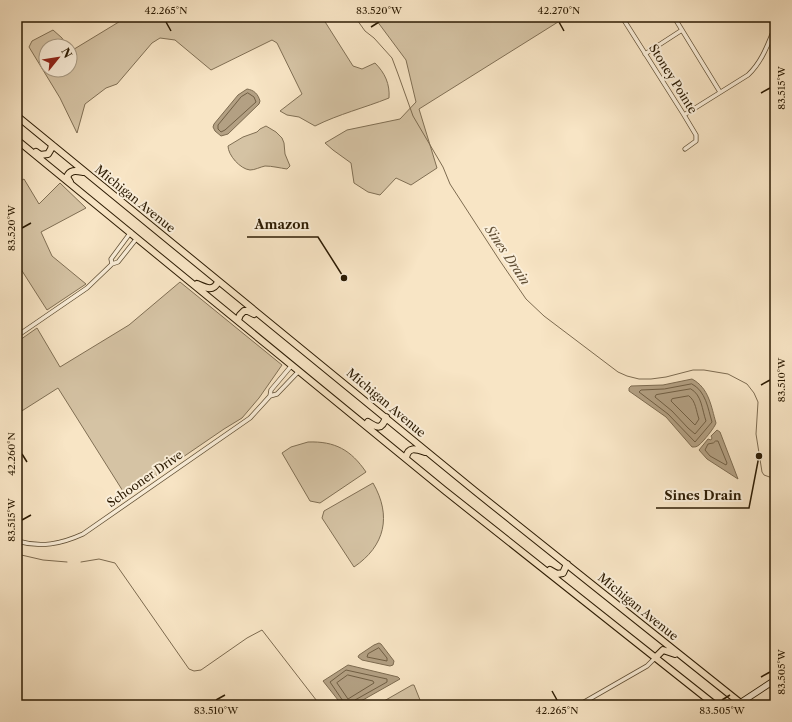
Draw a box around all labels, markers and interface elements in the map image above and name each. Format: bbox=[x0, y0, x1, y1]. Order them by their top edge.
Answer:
text: 42.265°N bbox=[145, 4, 187, 17]
text: 83.520°W bbox=[356, 4, 403, 17]
text: 42.270°N bbox=[538, 4, 580, 17]
north arrow bbox=[38, 38, 78, 78]
street label: Stoney Pointe bbox=[646, 41, 701, 117]
text: N bbox=[58, 45, 75, 61]
text: 83.515°W bbox=[775, 65, 788, 110]
street label: Michigan Avenue bbox=[92, 162, 179, 236]
text: 83.520°W bbox=[5, 204, 18, 251]
callout: Amazon bbox=[247, 212, 318, 237]
text: Amazon bbox=[253, 216, 310, 232]
water label: Sines Drain bbox=[482, 221, 534, 288]
text: 83.510°W bbox=[775, 357, 788, 402]
street label: Michigan Avenue bbox=[344, 365, 429, 440]
text: 42.260°N bbox=[5, 432, 18, 476]
street label: Schooner Drive bbox=[104, 447, 186, 510]
callout: Sines Drain bbox=[656, 483, 749, 508]
text: Sines Drain bbox=[664, 487, 742, 503]
text: 83.515°W bbox=[5, 497, 18, 542]
street label: Michigan Avenue bbox=[595, 570, 682, 644]
text: 83.505°W bbox=[775, 648, 788, 695]
text: 83.510°W bbox=[194, 704, 239, 717]
text: 42.265°N bbox=[536, 704, 578, 717]
text: 83.505°W bbox=[699, 704, 746, 717]

